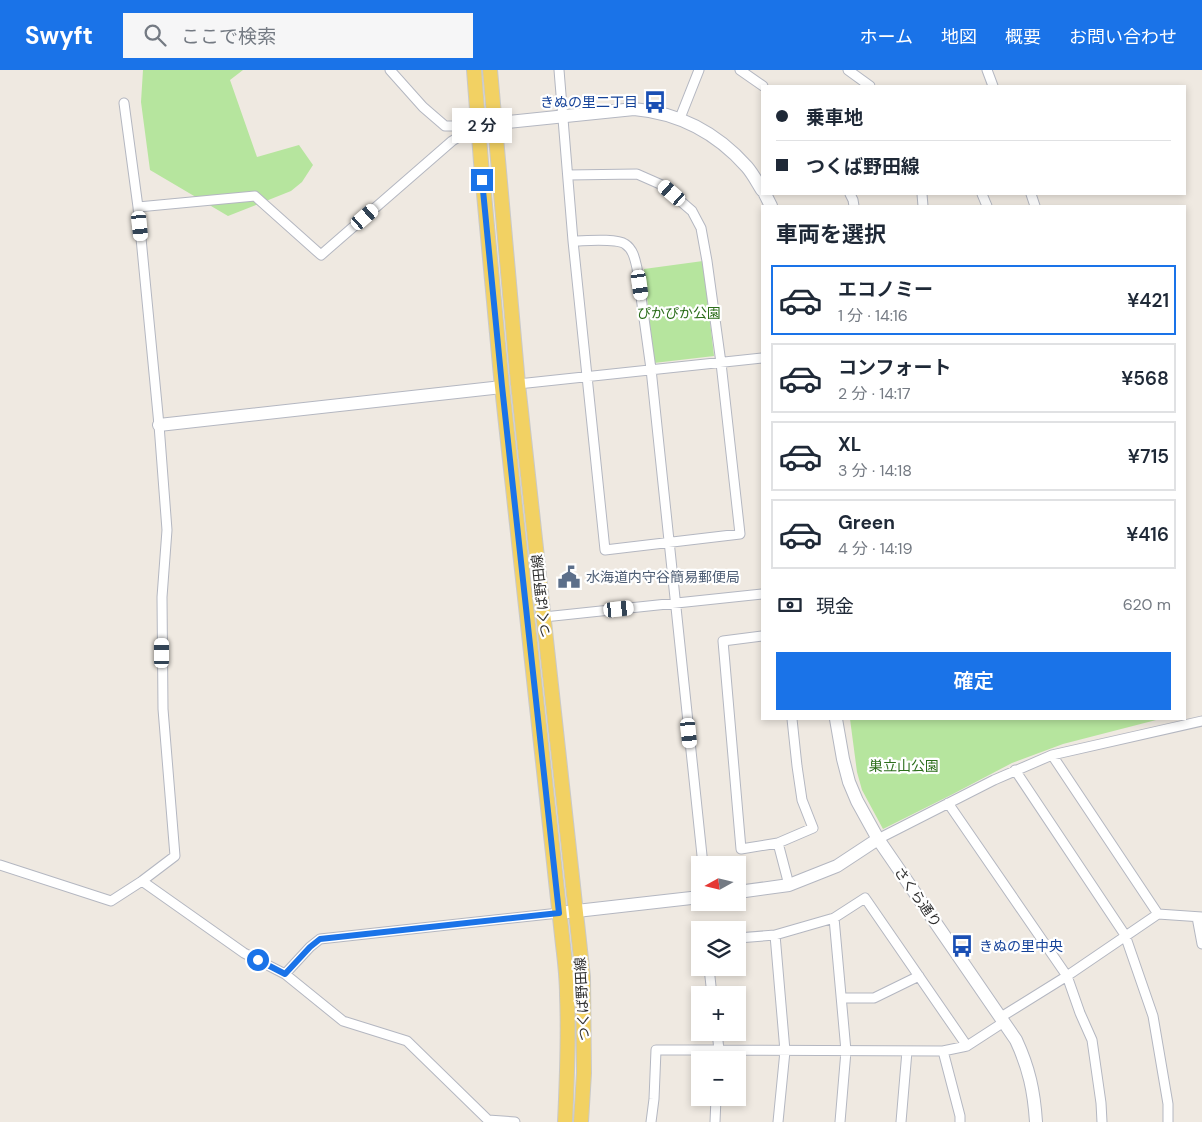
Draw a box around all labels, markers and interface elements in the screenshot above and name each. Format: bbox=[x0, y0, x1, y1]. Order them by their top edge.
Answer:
search box bbox=[123, 13, 473, 58]
text: Swyft bbox=[25, 20, 93, 51]
icon: search bbox=[141, 21, 169, 49]
text: ここで検索 bbox=[181, 24, 276, 49]
text: ホーム bbox=[860, 25, 913, 49]
text: 地図 bbox=[941, 25, 977, 49]
text: 概要 bbox=[1005, 25, 1041, 49]
text: お問い合わせ bbox=[1069, 25, 1177, 49]
bus stop icon: きぬの里二丁目 bbox=[642, 89, 668, 115]
place label: きぬの里二丁目 bbox=[540, 93, 638, 111]
text: 乗車地 bbox=[806, 105, 863, 130]
callout: 2 分 bbox=[452, 108, 512, 142]
text: 2 分 bbox=[467, 115, 497, 136]
text: つくば野田線 bbox=[806, 154, 920, 179]
route end bbox=[471, 169, 493, 191]
car bbox=[655, 177, 688, 209]
car bbox=[348, 201, 381, 233]
car bbox=[130, 210, 149, 242]
text: 車両を選択 bbox=[776, 220, 886, 249]
car bbox=[630, 269, 649, 301]
text: エコノミー bbox=[838, 277, 933, 302]
icon: car bbox=[778, 278, 823, 323]
text: ¥421 bbox=[1127, 288, 1169, 313]
park label: ぴかぴか公園 bbox=[637, 304, 721, 322]
text: 1 分 · 14:16 bbox=[838, 305, 908, 326]
text: コンフォート bbox=[838, 355, 951, 380]
icon: car bbox=[778, 356, 823, 401]
text: ¥568 bbox=[1121, 366, 1169, 391]
text: 2 分 · 14:17 bbox=[838, 383, 911, 404]
text: XL bbox=[838, 432, 861, 457]
icon: car bbox=[778, 434, 823, 479]
text: ¥715 bbox=[1128, 444, 1169, 469]
text: 3 分 · 14:18 bbox=[838, 460, 912, 481]
text: Green bbox=[838, 510, 895, 535]
icon: car bbox=[778, 512, 823, 557]
text: ¥416 bbox=[1126, 522, 1169, 547]
text: 4 分 · 14:19 bbox=[838, 538, 913, 559]
street label: つくば野田線 bbox=[528, 553, 554, 639]
public building icon: 水海道内守谷簡易郵便局 bbox=[556, 564, 582, 590]
place label: 水海道内守谷簡易郵便局 bbox=[586, 568, 740, 586]
icon: cash bbox=[776, 591, 804, 619]
text: 現金 bbox=[816, 594, 854, 619]
text: 620 m bbox=[1123, 594, 1171, 615]
car bbox=[603, 600, 634, 618]
car bbox=[154, 638, 169, 668]
button: 確定 bbox=[776, 652, 1171, 710]
car bbox=[679, 717, 698, 749]
park label: 巣立山公園 bbox=[869, 757, 939, 775]
north arrow bbox=[691, 856, 746, 911]
map controls bbox=[691, 856, 746, 1106]
street label: さくら通り bbox=[891, 863, 945, 931]
button: layers bbox=[691, 921, 746, 976]
bus stop icon: きぬの里中央 bbox=[949, 933, 975, 959]
place label: きぬの里中央 bbox=[979, 937, 1063, 955]
route start bbox=[247, 949, 269, 971]
street label: つくば野田線 bbox=[571, 957, 593, 1041]
button: + bbox=[691, 986, 746, 1041]
button: − bbox=[691, 1051, 746, 1106]

